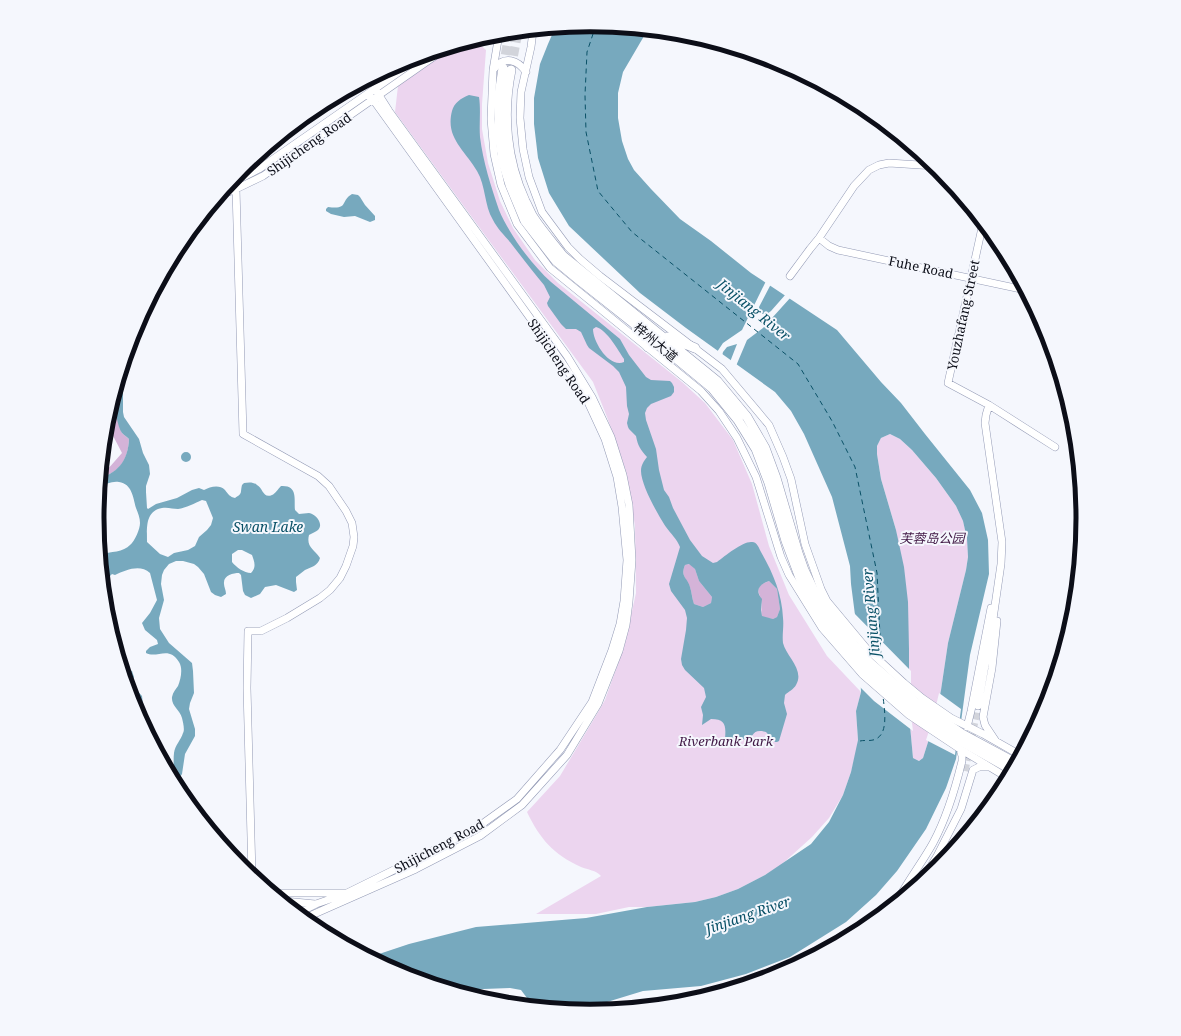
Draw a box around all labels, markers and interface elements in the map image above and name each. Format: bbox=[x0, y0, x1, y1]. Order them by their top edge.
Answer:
street label: Shijicheng Road bbox=[263, 108, 355, 180]
street label: Fuhe Road bbox=[887, 251, 955, 283]
street label: Youzhafang Street bbox=[942, 258, 984, 373]
water label: Jinjiang River bbox=[712, 273, 795, 345]
street label: Shijicheng Road bbox=[524, 315, 594, 407]
street label: 梓州大道 bbox=[630, 318, 682, 366]
water label: Swan Lake bbox=[233, 517, 303, 536]
park label: 芙蓉岛公园 bbox=[899, 529, 966, 547]
water label: Jinjiang River bbox=[857, 568, 884, 661]
park label: Riverbank Park bbox=[678, 732, 774, 750]
street label: Shijicheng Road bbox=[391, 815, 487, 877]
water label: Jinjiang River bbox=[700, 891, 793, 939]

